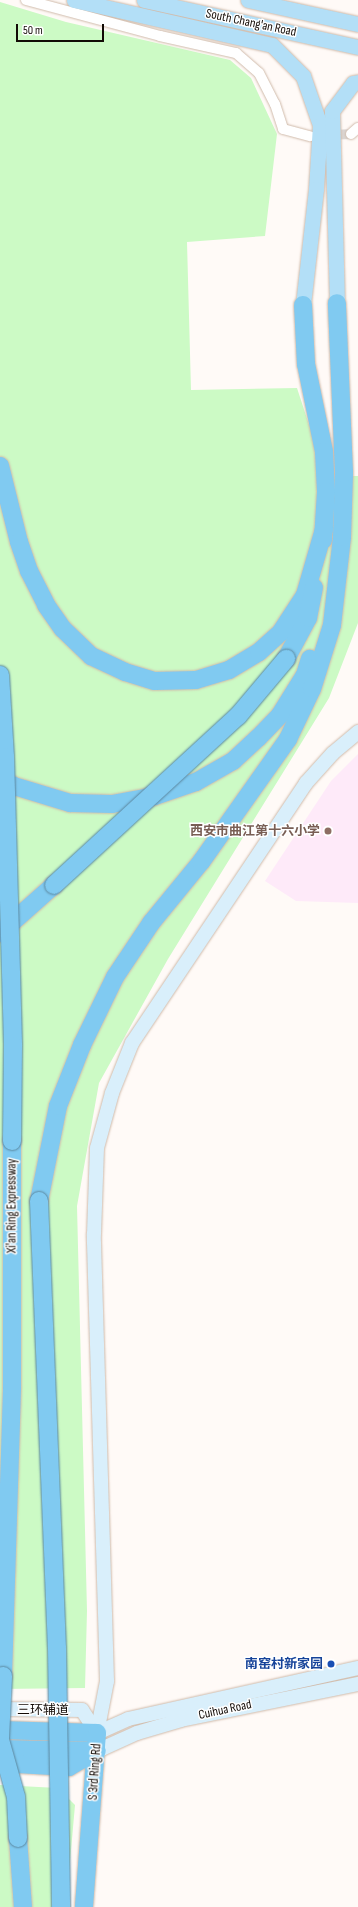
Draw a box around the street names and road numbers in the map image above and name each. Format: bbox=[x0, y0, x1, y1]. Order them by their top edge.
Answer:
street label: South Chang'an Road bbox=[204, 6, 298, 40]
street label: Xi'an Ring Expressway bbox=[4, 1159, 20, 1253]
street label: Cuihua Road bbox=[197, 1697, 253, 1723]
street label: 三环辅道 bbox=[17, 1702, 69, 1718]
street label: S 3rd Ring Rd bbox=[85, 1743, 105, 1801]

